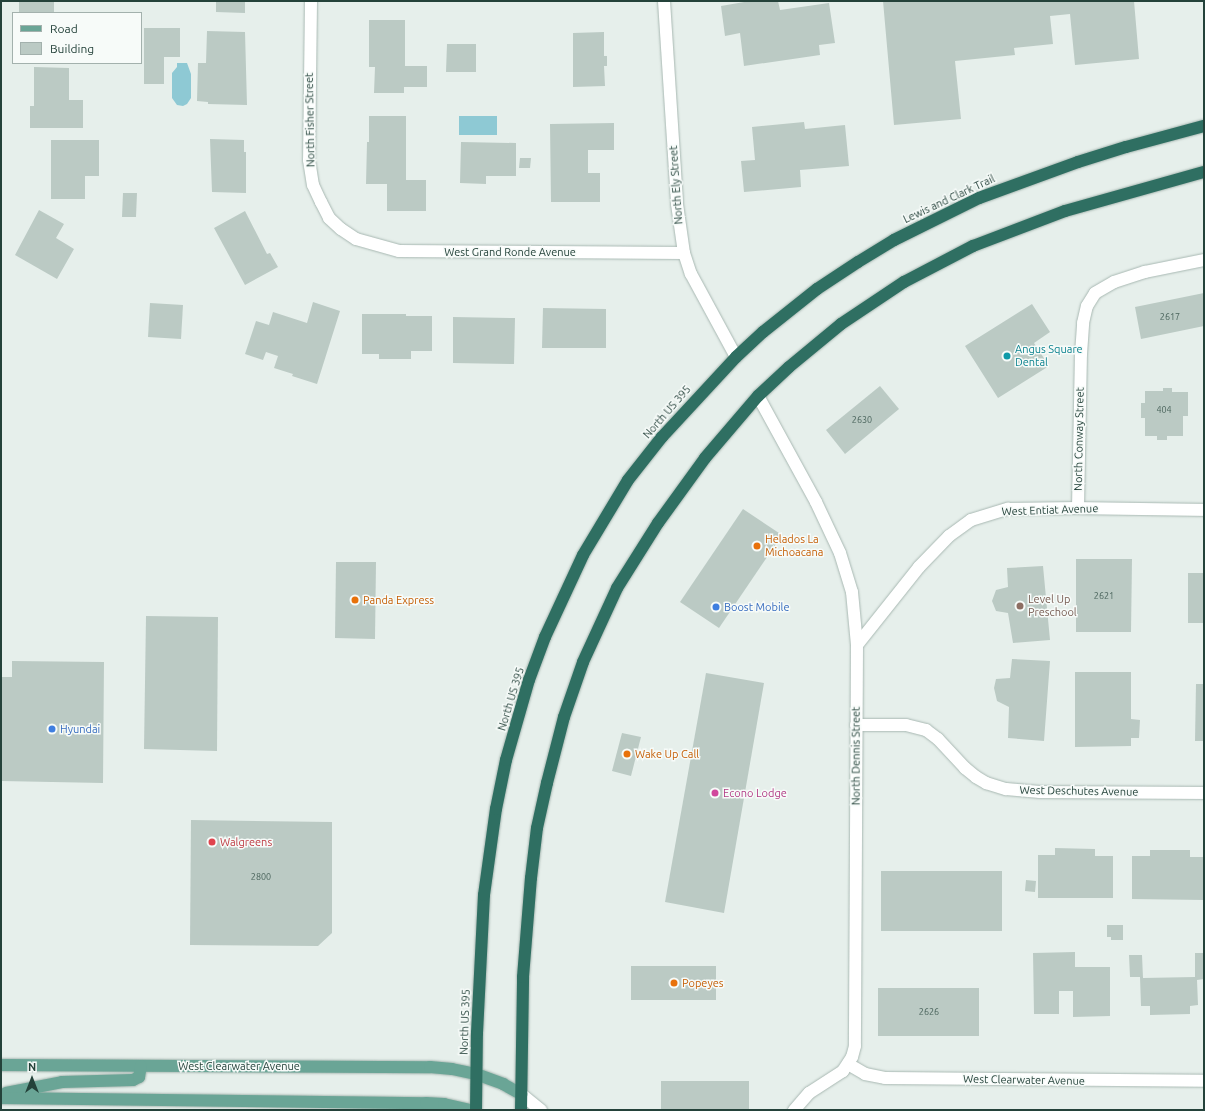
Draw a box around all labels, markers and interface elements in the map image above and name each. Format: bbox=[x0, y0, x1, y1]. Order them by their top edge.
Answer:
legend bbox=[12, 12, 142, 64]
text: Road bbox=[50, 22, 78, 35]
text: Building bbox=[50, 42, 94, 55]
street label: North Fisher Street bbox=[303, 73, 317, 167]
street label: North Ely Street bbox=[667, 145, 685, 225]
street label: Lewis and Clark Trail bbox=[901, 172, 997, 226]
street label: West Grand Ronde Avenue bbox=[444, 245, 576, 259]
house number: 2617 bbox=[1160, 312, 1180, 322]
place label: Angus Square Dental bbox=[1015, 343, 1083, 369]
marker: Angus Square Dental bbox=[1002, 351, 1012, 361]
street label: North US 395 bbox=[640, 383, 694, 441]
street label: North Conway Street bbox=[1071, 387, 1087, 491]
house number: 404 bbox=[1156, 405, 1172, 415]
house number: 2630 bbox=[852, 415, 872, 425]
street label: West Entiat Avenue bbox=[1001, 502, 1099, 518]
place label: Helados La Michoacana bbox=[765, 533, 823, 559]
marker: Helados La Michoacana bbox=[752, 541, 762, 551]
house number: 2621 bbox=[1094, 591, 1114, 601]
place label: Panda Express bbox=[363, 593, 434, 607]
place label: Level Up Preschool bbox=[1028, 593, 1077, 619]
marker: Panda Express bbox=[350, 595, 360, 605]
place label: Boost Mobile bbox=[724, 600, 790, 614]
marker: Level Up Preschool bbox=[1015, 601, 1025, 611]
marker: Boost Mobile bbox=[711, 602, 721, 612]
street label: North US 395 bbox=[495, 666, 527, 732]
street label: North Dennis Street bbox=[849, 707, 863, 805]
place label: Hyundai bbox=[60, 722, 100, 736]
marker: Hyundai bbox=[47, 724, 57, 734]
place label: Wake Up Call bbox=[635, 747, 699, 761]
marker: Wake Up Call bbox=[622, 749, 632, 759]
street label: West Deschutes Avenue bbox=[1020, 783, 1138, 799]
place label: Econo Lodge bbox=[723, 786, 787, 800]
marker: Econo Lodge bbox=[710, 788, 720, 798]
place label: Walgreens bbox=[220, 835, 272, 849]
marker: Walgreens bbox=[207, 837, 217, 847]
house number: 2800 bbox=[251, 872, 271, 882]
place label: Popeyes bbox=[682, 976, 724, 990]
marker: Popeyes bbox=[669, 978, 679, 988]
street label: North US 395 bbox=[457, 989, 473, 1055]
house number: 2626 bbox=[919, 1007, 939, 1017]
north arrow bbox=[12, 1059, 52, 1099]
street label: West Clearwater Avenue bbox=[178, 1059, 300, 1073]
text: N bbox=[28, 1061, 36, 1073]
street label: West Clearwater Avenue bbox=[963, 1072, 1085, 1088]

